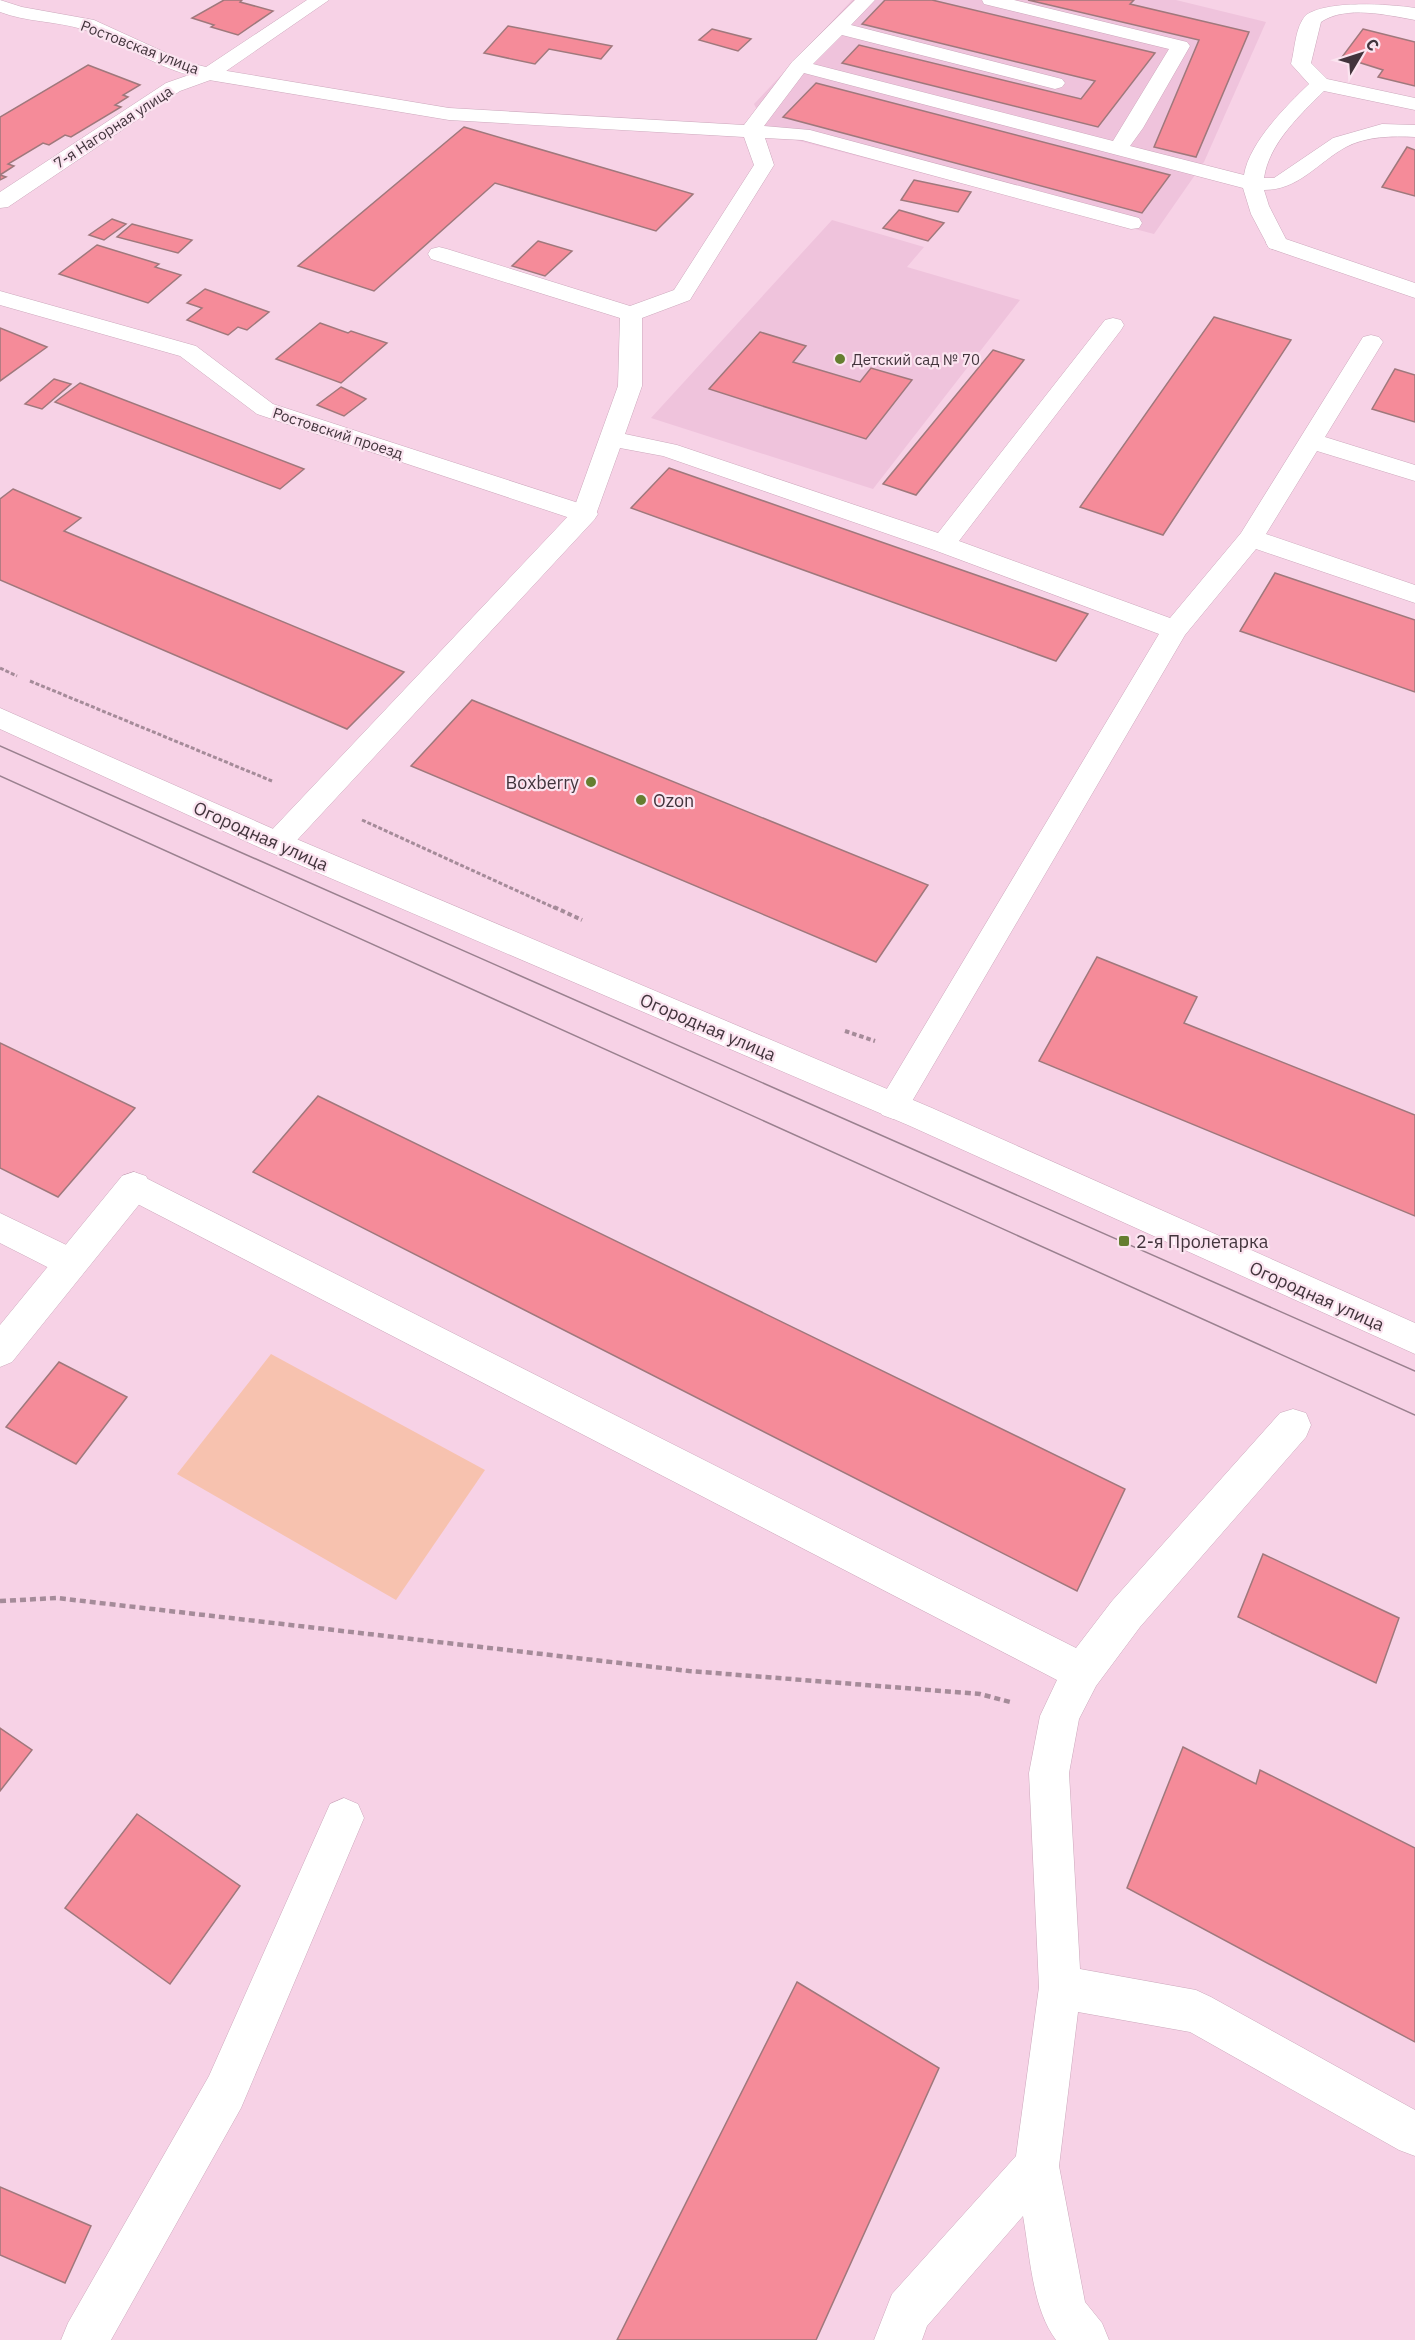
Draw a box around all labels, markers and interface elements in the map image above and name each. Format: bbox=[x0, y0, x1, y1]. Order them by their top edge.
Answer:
street label: Ростовская улица bbox=[78, 16, 202, 78]
north arrow bbox=[1331, 24, 1391, 84]
text: С bbox=[1362, 34, 1384, 55]
street label: 7-я Нагорная улица bbox=[50, 81, 176, 173]
place label: Детский сад № 70 bbox=[852, 350, 980, 369]
marker: Детский сад № 70 bbox=[833, 352, 847, 366]
street label: Ростовский проезд bbox=[270, 403, 406, 463]
place label: Boxberry bbox=[506, 771, 579, 794]
marker: Boxberry bbox=[584, 775, 598, 789]
place label: Ozon bbox=[653, 789, 694, 812]
marker: Ozon bbox=[634, 793, 648, 807]
street label: Огородная улица bbox=[190, 796, 332, 876]
street label: Огородная улица bbox=[637, 988, 780, 1066]
place label: 2-я Пролетарка bbox=[1136, 1230, 1269, 1253]
marker: 2-я Пролетарка bbox=[1117, 1234, 1131, 1248]
street label: Огородная улица bbox=[1246, 1256, 1388, 1336]

